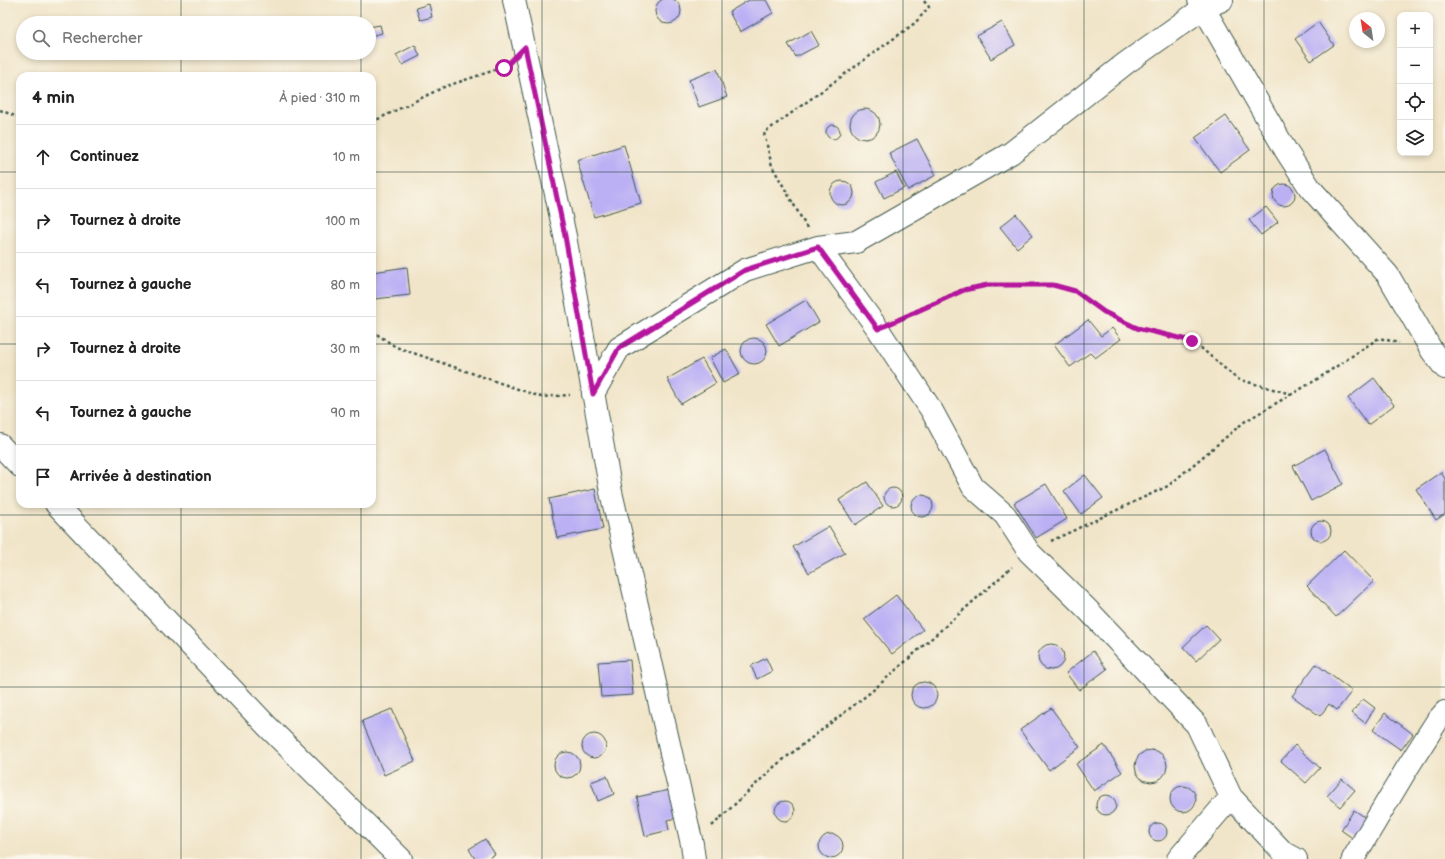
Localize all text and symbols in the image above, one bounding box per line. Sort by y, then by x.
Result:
north arrow [1349,12,1385,48]
map controls [1397,12,1433,156]
button: + [1397,12,1433,48]
search box [16,16,376,60]
icon: search [30,27,52,49]
text: Rechercher [62,29,142,48]
button: − [1397,48,1433,84]
route start [495,59,513,77]
button: locate [1397,84,1433,120]
text: 4 min [32,88,75,108]
text: À pied · 310 m [279,90,360,106]
button: layers [1397,120,1433,156]
icon: ahead [32,146,54,168]
text: Continuez [70,147,139,166]
text: 10 m [333,149,360,165]
icon: right [32,210,54,232]
text: Tournez à droite [70,211,181,230]
text: 100 m [325,213,360,229]
icon: left [32,274,54,296]
text: Tournez à gauche [70,275,191,294]
text: 80 m [331,277,360,293]
route end [1183,332,1201,350]
icon: right [32,338,54,360]
text: Tournez à droite [70,339,181,358]
text: 30 m [330,341,360,357]
icon: left [32,402,54,424]
text: Tournez à gauche [70,403,191,422]
text: 90 m [331,405,360,421]
icon: arrive [32,466,54,488]
text: Arrivée à destination [70,467,212,486]

